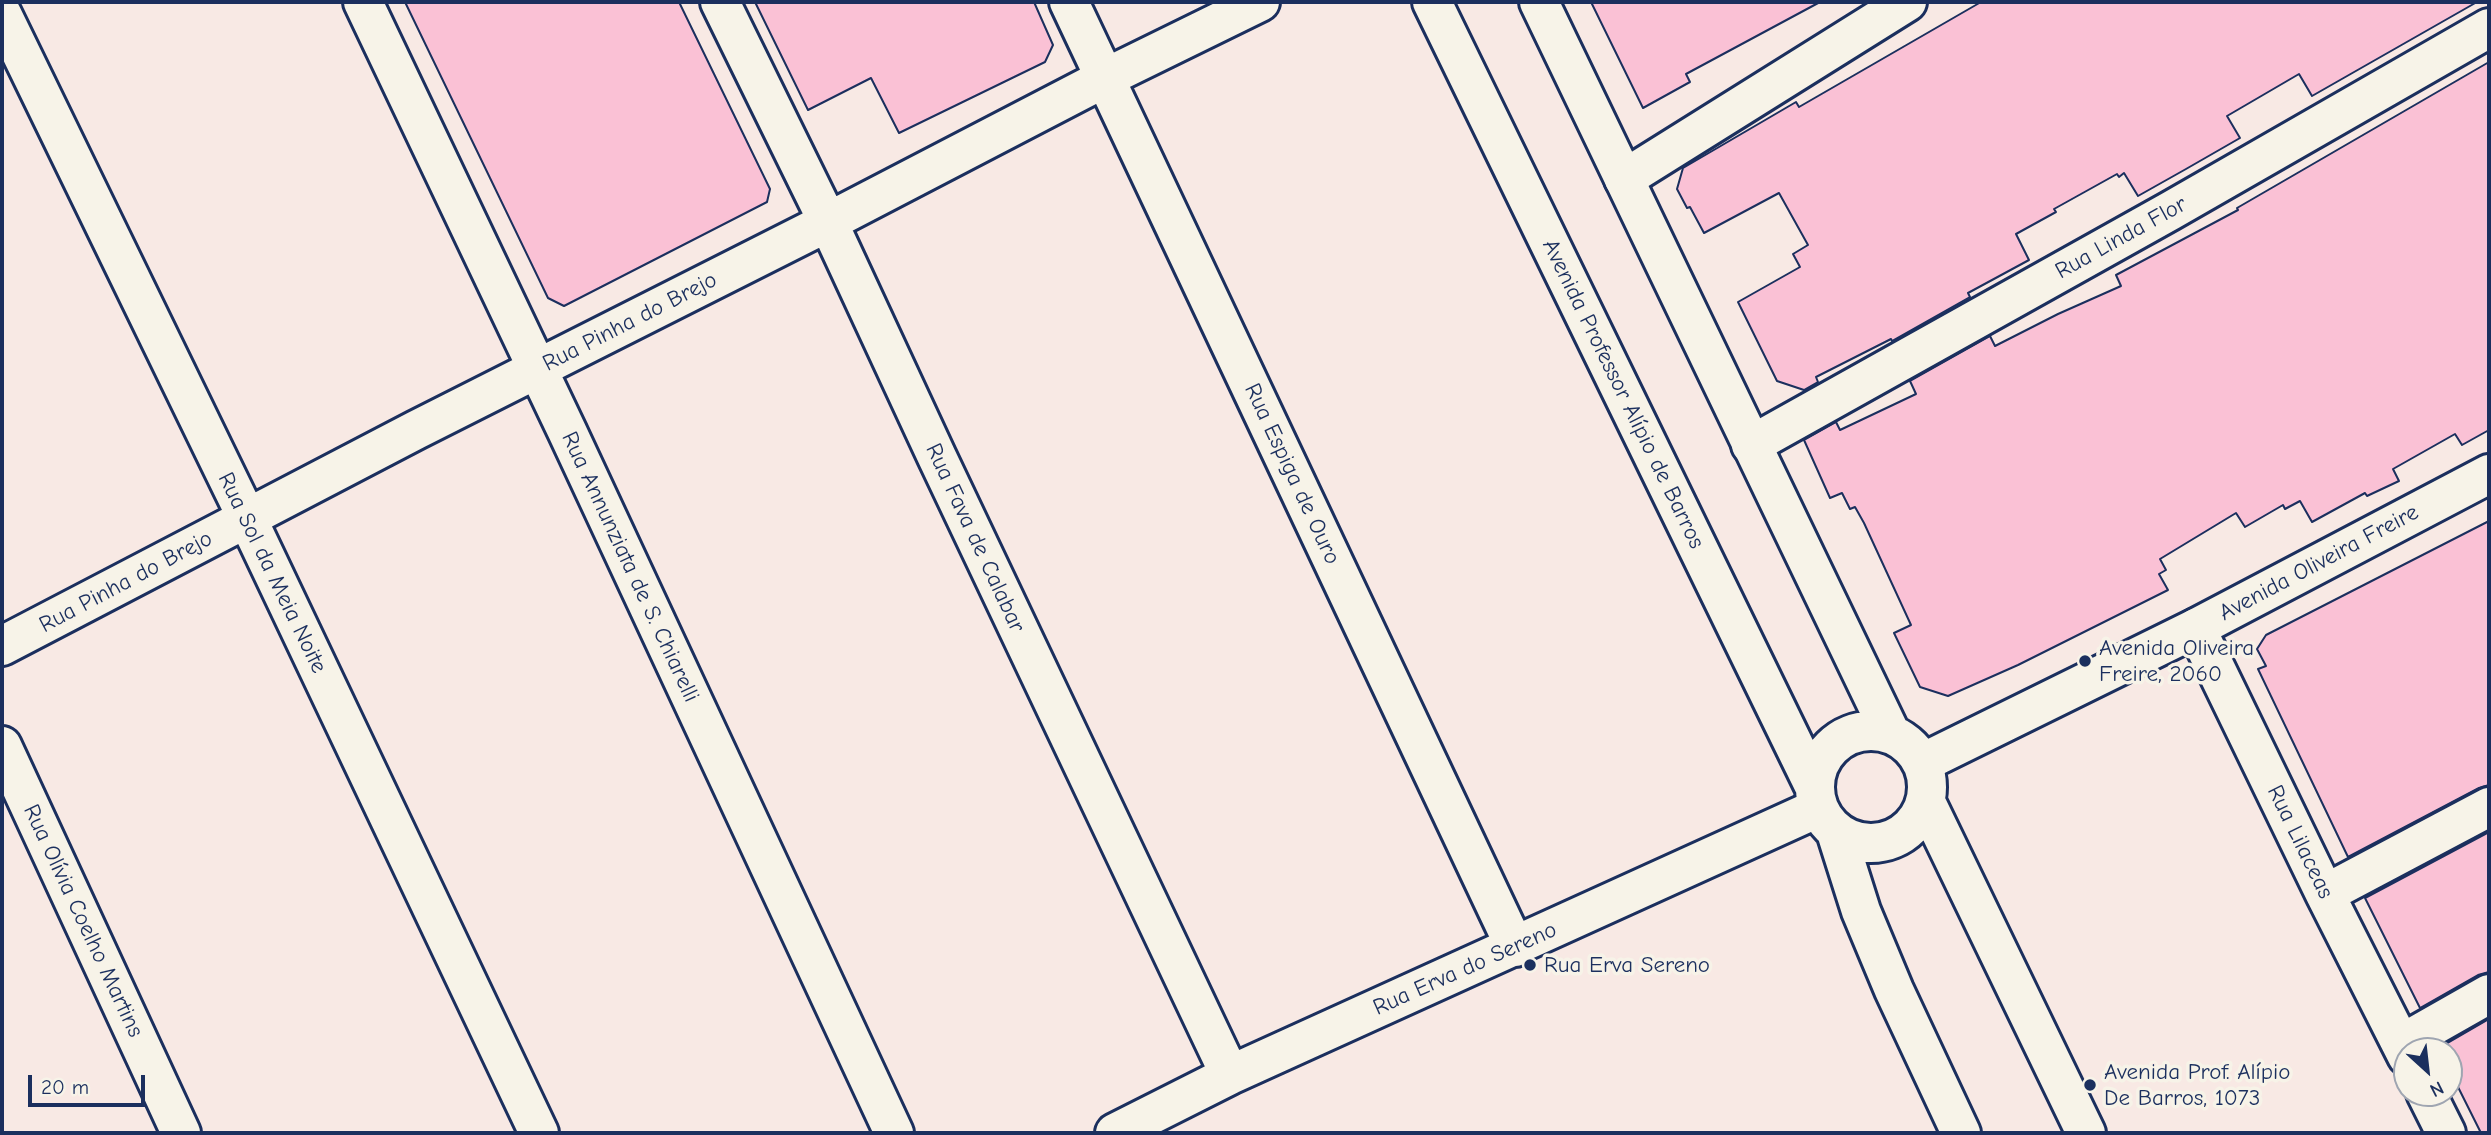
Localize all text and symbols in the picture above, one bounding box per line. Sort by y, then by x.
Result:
street label: Rua Linda Flor [2051,191,2191,285]
street label: Avenida Professor Alípio de Barros [1536,235,1710,553]
street label: Rua Pinha do Brejo [538,266,722,378]
street label: Rua Espiga de Ouro [1238,379,1346,569]
street label: Rua Annunziata de S. Chiarelli [555,427,705,707]
street label: Rua Fava de Calabar [919,439,1031,637]
street label: Rua Sol da Meia Noite [211,468,333,678]
street label: Avenida Oliveira Freire [2215,499,2423,627]
street label: Rua Pinha do Brejo [35,525,217,639]
place label: Avenida Oliveira Freire, 2060 [2099,634,2254,688]
marker: Avenida Oliveira Freire, 2060 [2077,653,2093,669]
street label: Rua Lilaceas [2261,781,2339,903]
street label: Rua Olívia Coelho Martins [17,800,149,1042]
street label: Rua Erva do Sereno [1369,916,1561,1022]
place label: Rua Erva Sereno [1544,951,1710,979]
marker: Rua Erva Sereno [1522,957,1538,973]
north arrow [2393,1037,2463,1107]
place label: Avenida Prof. Alípio De Barros, 1073 [2104,1058,2290,1112]
scale bar [32,1062,149,1106]
text: 20 m [41,1075,89,1099]
text: N [2426,1076,2447,1102]
marker: Avenida Prof. Alípio De Barros, 1073 [2082,1077,2098,1093]

